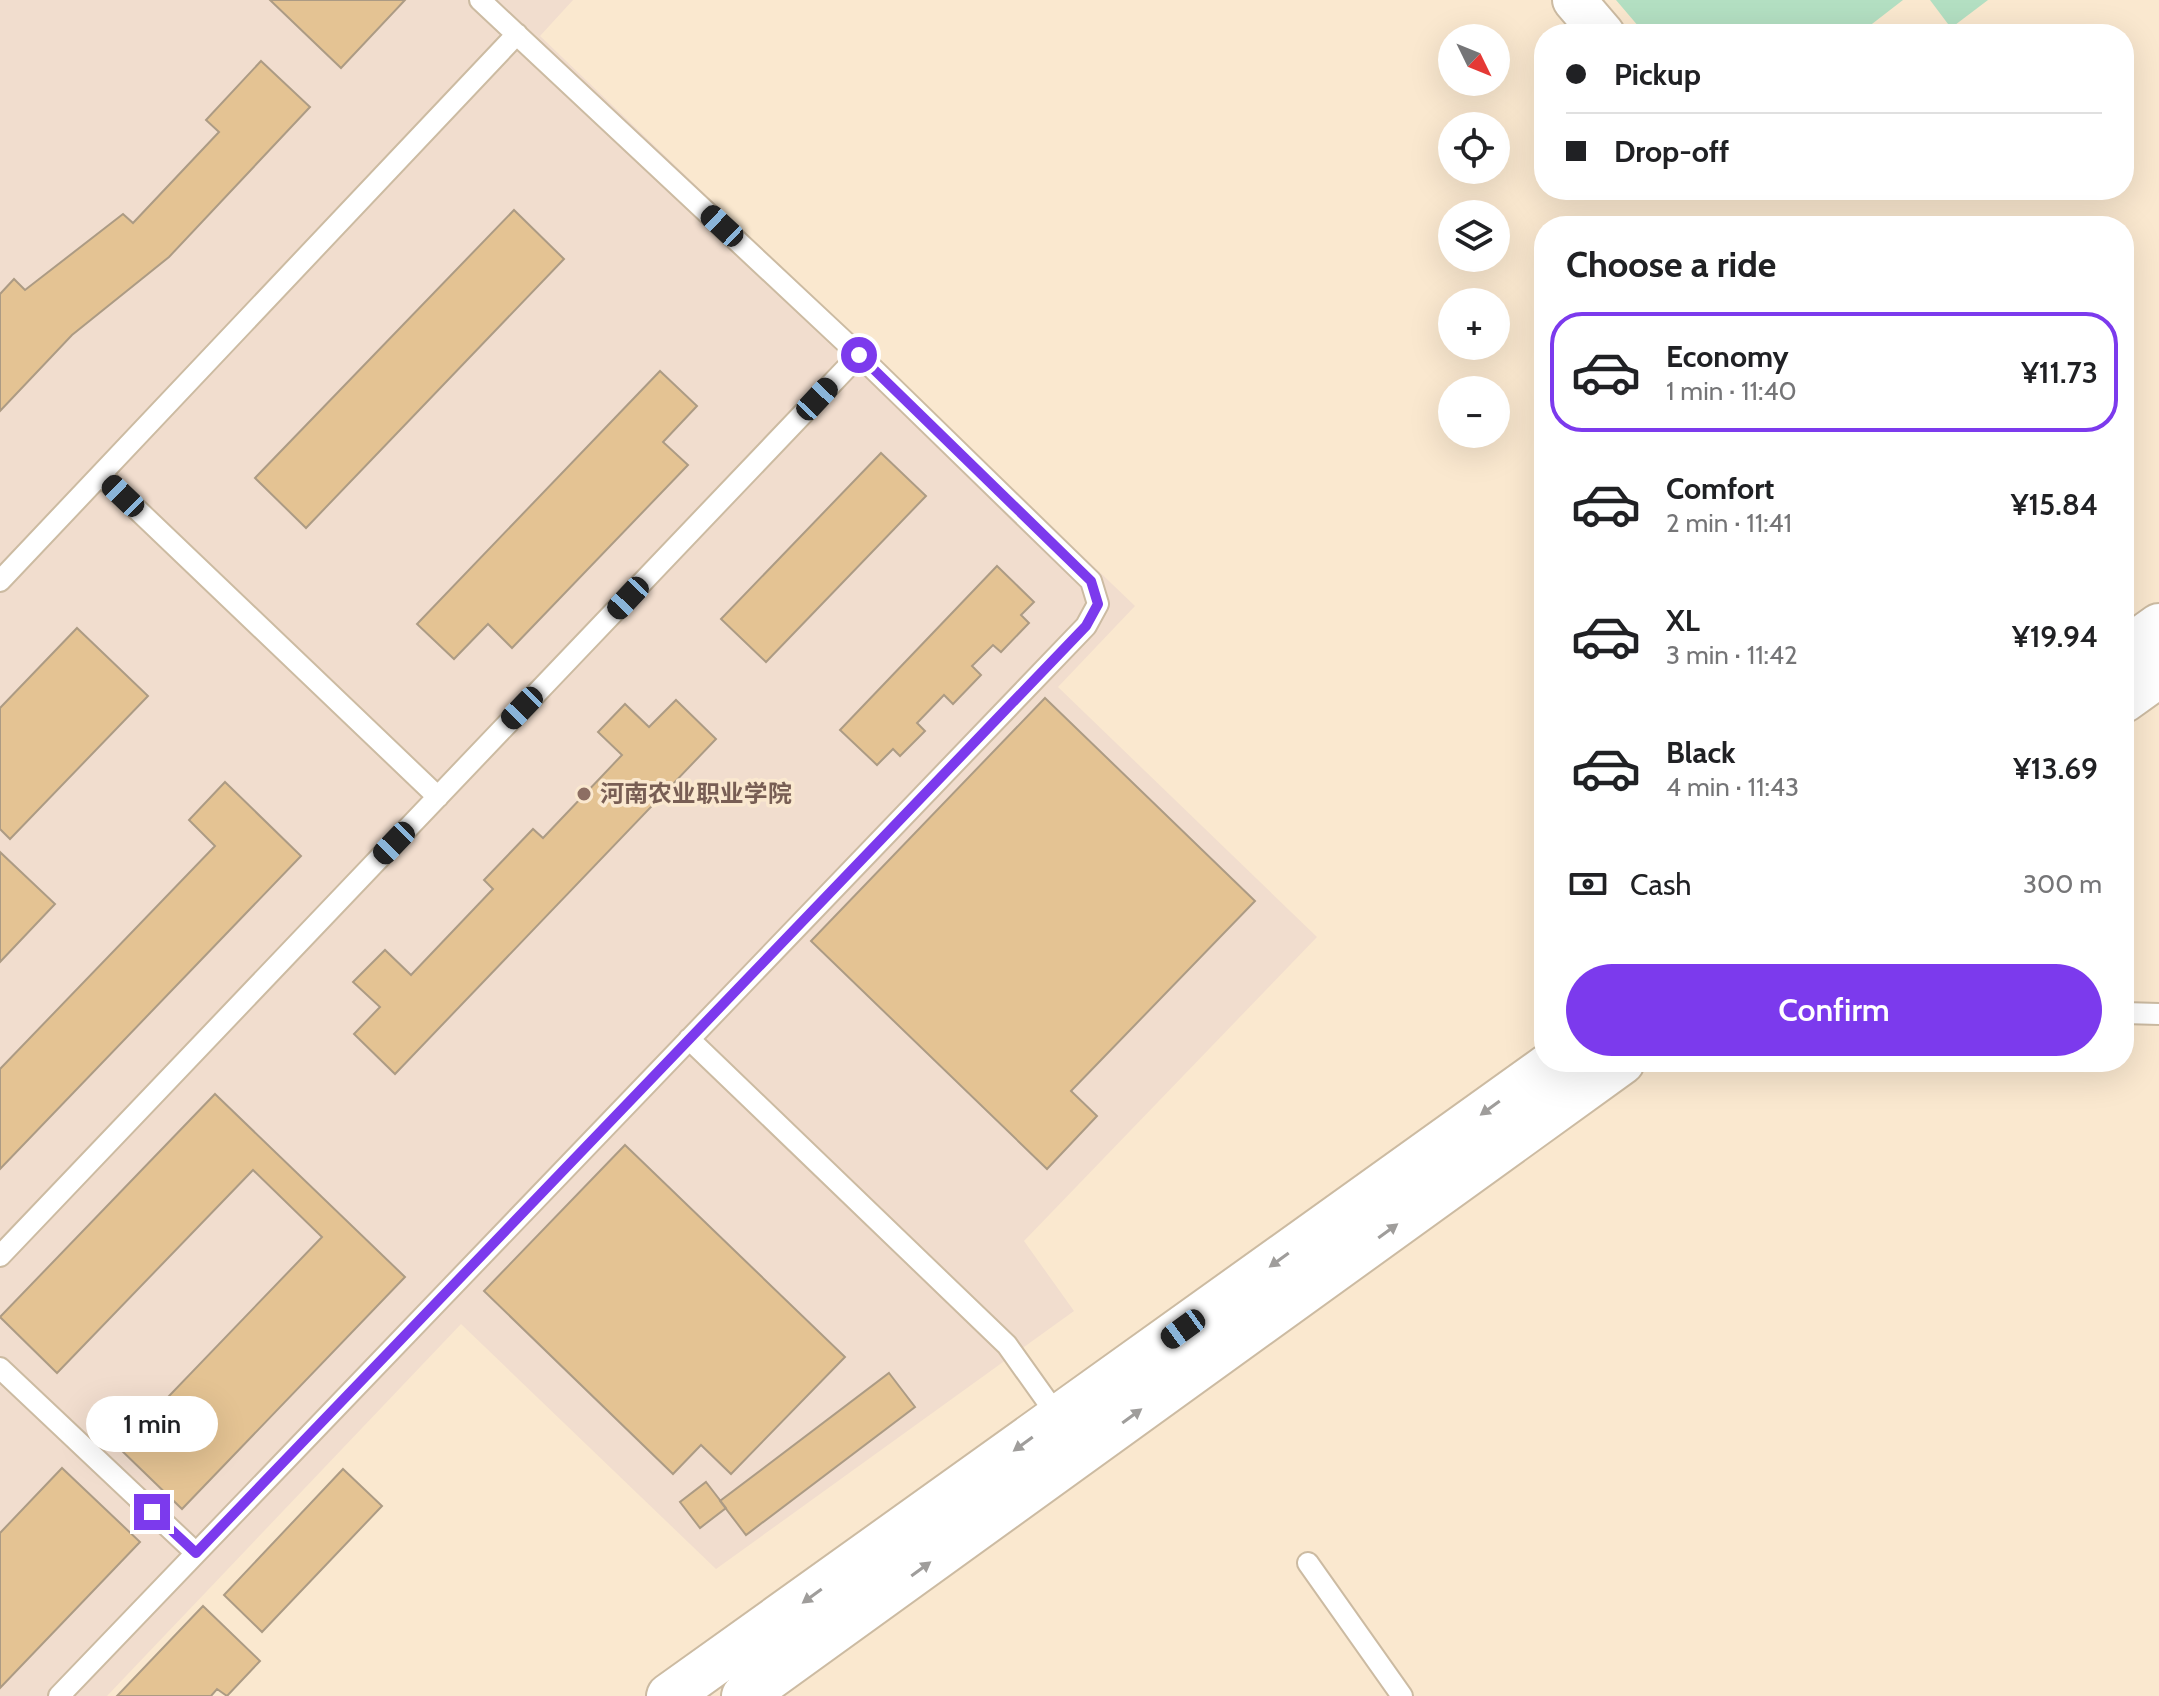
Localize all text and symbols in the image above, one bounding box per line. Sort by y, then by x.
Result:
north arrow [1438,24,1510,96]
map controls [1438,24,1510,448]
text: Pickup [1614,56,1701,93]
button: locate [1438,112,1510,184]
text: Drop-off [1614,133,1729,170]
button: layers [1438,200,1510,272]
car [696,201,748,251]
text: Choose a ride [1566,242,1776,286]
button: + [1438,288,1510,360]
icon: car [1570,336,1642,408]
route start [841,337,877,373]
text: Economy [1666,338,1789,375]
text: ¥11.73 [2021,354,2098,391]
car [792,373,842,425]
text: 1 min · 11:40 [1666,375,1797,407]
button: − [1438,376,1510,448]
icon: car [1570,468,1642,540]
text: Comfort [1666,470,1774,507]
car [97,471,149,521]
text: ¥15.84 [2011,486,2098,523]
text: 2 min · 11:41 [1666,507,1792,539]
car [603,572,653,624]
icon: car [1570,600,1642,672]
text: XL [1666,602,1700,639]
text: ¥19.94 [2012,618,2098,655]
text: 3 min · 11:42 [1666,639,1798,671]
car [497,682,547,734]
icon: car [1570,732,1642,804]
text: Black [1666,734,1736,771]
text: ¥13.69 [2013,750,2098,787]
text: 4 min · 11:43 [1666,771,1799,803]
place label: 河南农业职业学院 [600,779,792,808]
marker: 河南农业职业学院 [575,785,593,803]
car [369,817,419,869]
icon: cash [1566,862,1610,906]
text: Cash [1630,866,1692,903]
text: 300 m [2023,868,2102,900]
button: Confirm [1566,964,2102,1056]
one-way arrow [1480,1099,1501,1115]
one-way arrow [1378,1224,1398,1240]
one-way arrow [1269,1251,1290,1267]
car [1157,1305,1209,1353]
callout: 1 min [86,1396,218,1452]
text: 1 min [123,1408,181,1440]
one-way arrow [1122,1409,1142,1425]
one-way arrow [1012,1436,1034,1452]
route end [134,1494,170,1530]
one-way arrow [911,1562,932,1577]
one-way arrow [801,1588,823,1604]

